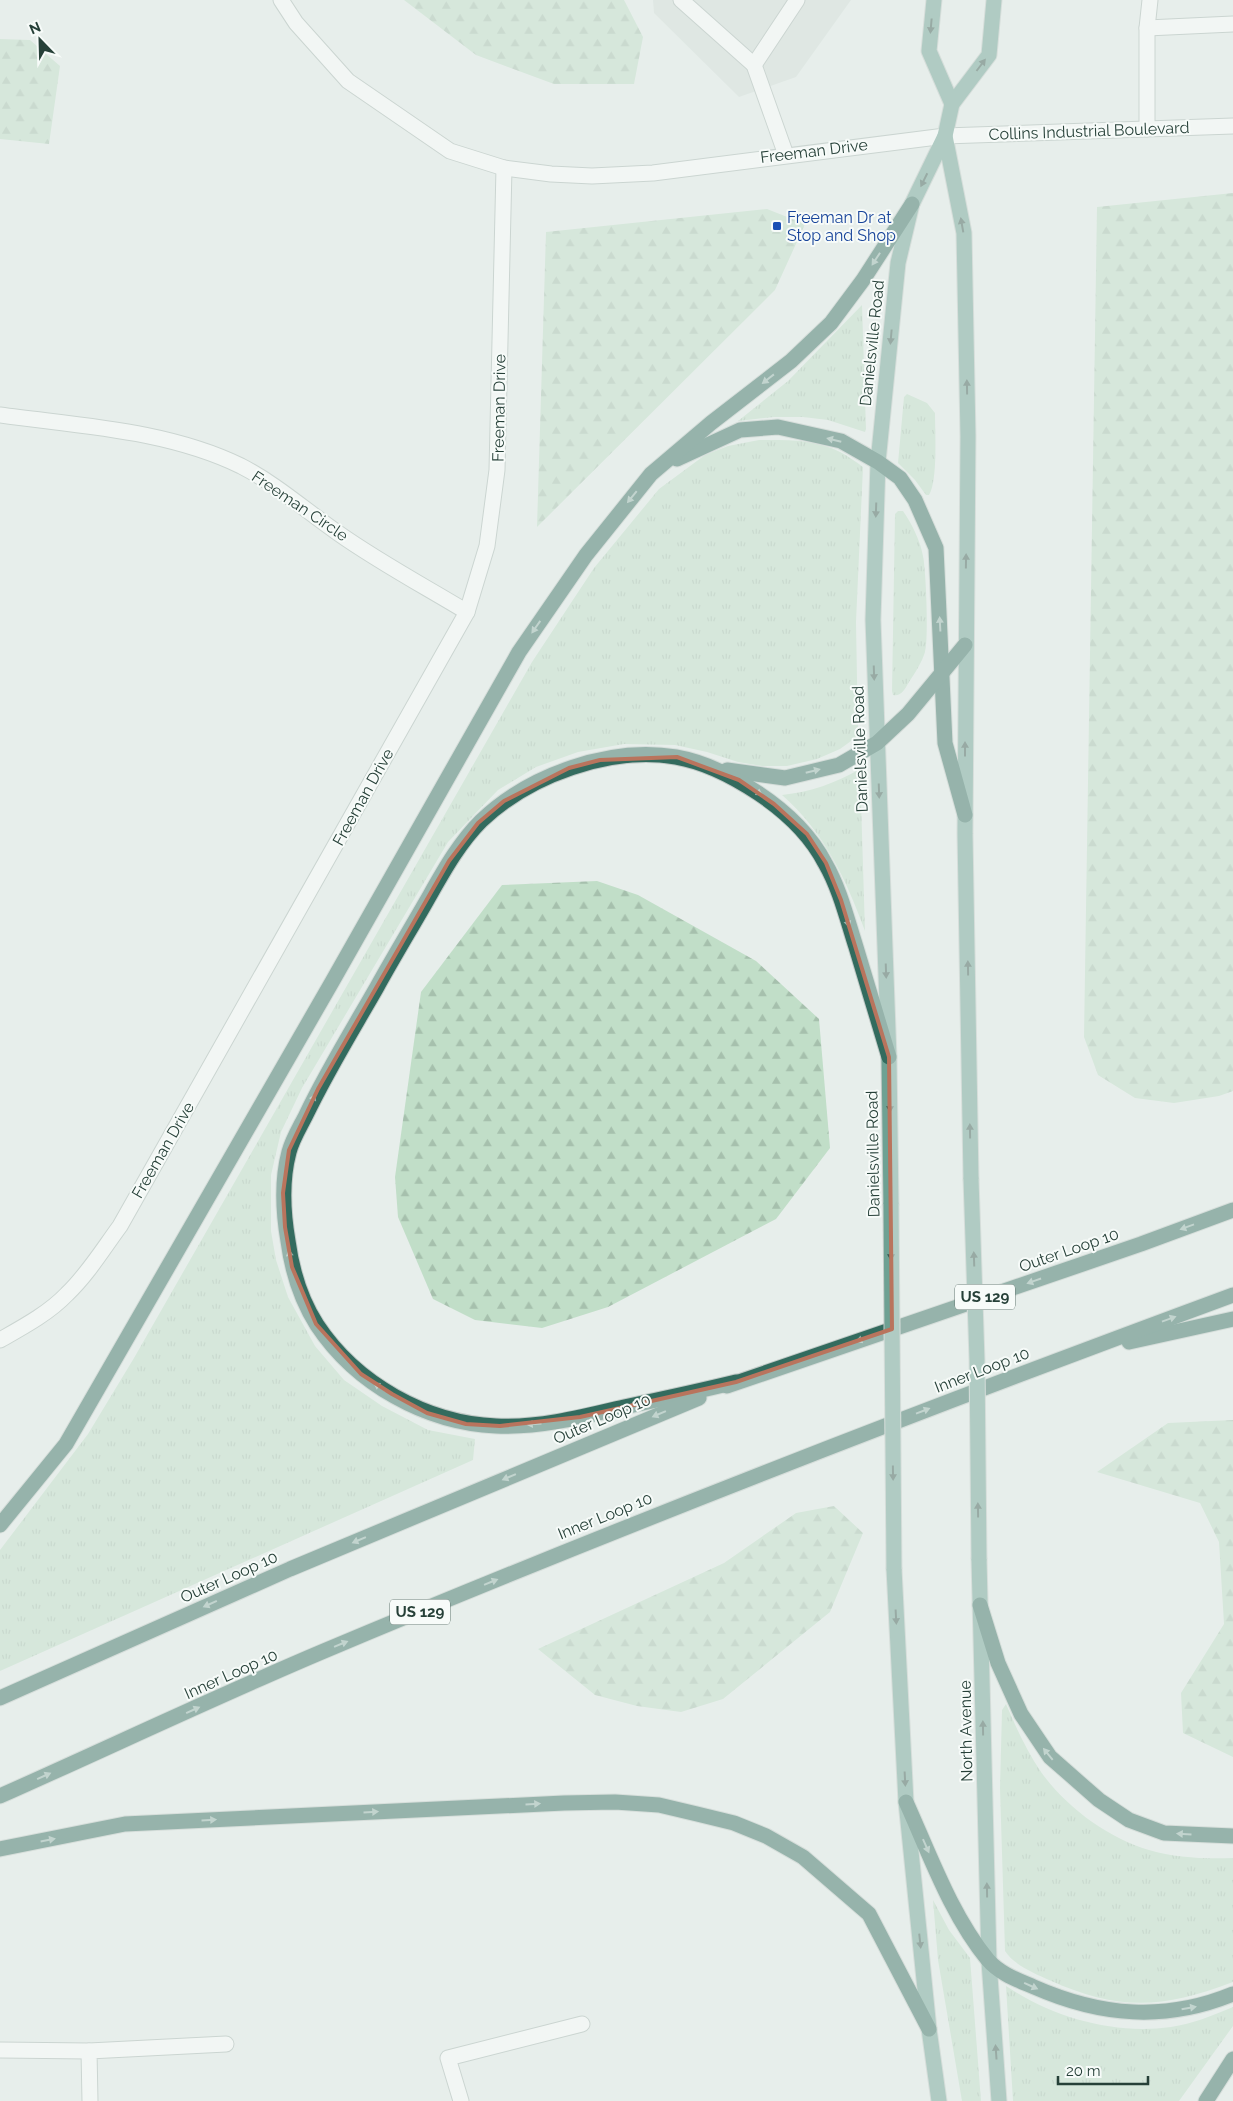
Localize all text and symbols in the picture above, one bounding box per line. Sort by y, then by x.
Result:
north arrow [15,15,65,65]
one-way arrow [927,18,935,34]
text: N [27,19,43,37]
one-way arrow [976,59,987,72]
street label: Collins Industrial Boulevard [988,118,1190,144]
street label: Freeman Drive [759,135,869,167]
one-way arrow [919,173,927,187]
place label: Freeman Dr at Stop and Shop [787,208,896,245]
one-way arrow [958,217,966,233]
marker: Freeman Dr at Stop and Shop [771,220,783,232]
one-way arrow [871,253,881,266]
street label: Danielsville Road [856,279,888,407]
one-way arrow [887,330,895,346]
street label: Freeman Drive [489,354,509,462]
one-way arrow [762,374,775,385]
one-way arrow [963,379,971,395]
one-way arrow [827,435,842,443]
street label: Freeman Circle [248,467,352,545]
one-way arrow [627,490,638,503]
one-way arrow [872,502,880,518]
one-way arrow [962,553,970,569]
one-way arrow [935,615,943,631]
one-way arrow [531,621,541,634]
one-way arrow [871,665,879,681]
street label: Danielsville Road [848,685,872,813]
one-way arrow [961,741,969,757]
street label: Freeman Drive [329,745,397,849]
one-way arrow [805,767,820,775]
one-way arrow [875,783,883,799]
one-way arrow [749,787,763,796]
one-way arrow [844,913,852,928]
one-way arrow [963,960,971,976]
one-way arrow [882,963,890,979]
street label: Danielsville Road [862,1090,884,1218]
one-way arrow [309,1094,317,1108]
street label: Freeman Drive [128,1098,198,1202]
one-way arrow [886,1098,894,1114]
one-way arrow [966,1122,974,1138]
one-way arrow [1179,1223,1194,1231]
street label: Outer Loop 10 [1017,1224,1121,1276]
one-way arrow [887,1245,895,1261]
one-way arrow [286,1249,294,1265]
one-way arrow [969,1251,977,1267]
one-way arrow [1026,1277,1041,1285]
road number: US 129 [955,1284,1015,1310]
one-way arrow [1162,1315,1177,1323]
one-way arrow [856,1336,871,1343]
street label: Inner Loop 10 [932,1343,1032,1397]
one-way arrow [373,1382,387,1391]
street label: Outer Loop 10 [550,1390,654,1448]
one-way arrow [916,1407,931,1414]
one-way arrow [652,1411,666,1419]
one-way arrow [526,1421,542,1429]
one-way arrow [889,1465,897,1481]
one-way arrow [502,1474,516,1482]
street label: Inner Loop 10 [555,1488,655,1544]
one-way arrow [974,1502,982,1518]
one-way arrow [352,1536,366,1544]
street label: Outer Loop 10 [178,1547,280,1607]
one-way arrow [484,1577,499,1585]
road number: US 129 [390,1600,450,1624]
one-way arrow [203,1601,217,1609]
one-way arrow [893,1609,901,1625]
one-way arrow [334,1640,349,1648]
street label: Inner Loop 10 [181,1645,281,1703]
street label: North Avenue [956,1680,976,1782]
one-way arrow [186,1705,200,1713]
one-way arrow [979,1719,987,1735]
one-way arrow [1043,1748,1054,1761]
one-way arrow [37,1772,51,1780]
one-way arrow [901,1772,909,1788]
one-way arrow [526,1800,542,1808]
one-way arrow [363,1808,379,1816]
one-way arrow [201,1816,217,1824]
one-way arrow [1176,1830,1192,1838]
one-way arrow [40,1835,56,1843]
one-way arrow [922,1839,930,1853]
one-way arrow [983,1882,991,1898]
one-way arrow [916,1934,924,1950]
one-way arrow [1024,1982,1038,1990]
one-way arrow [1181,2004,1197,2012]
one-way arrow [991,2044,999,2060]
scale bar [1058,2054,1148,2086]
text: 20 m [1066,2062,1101,2080]

